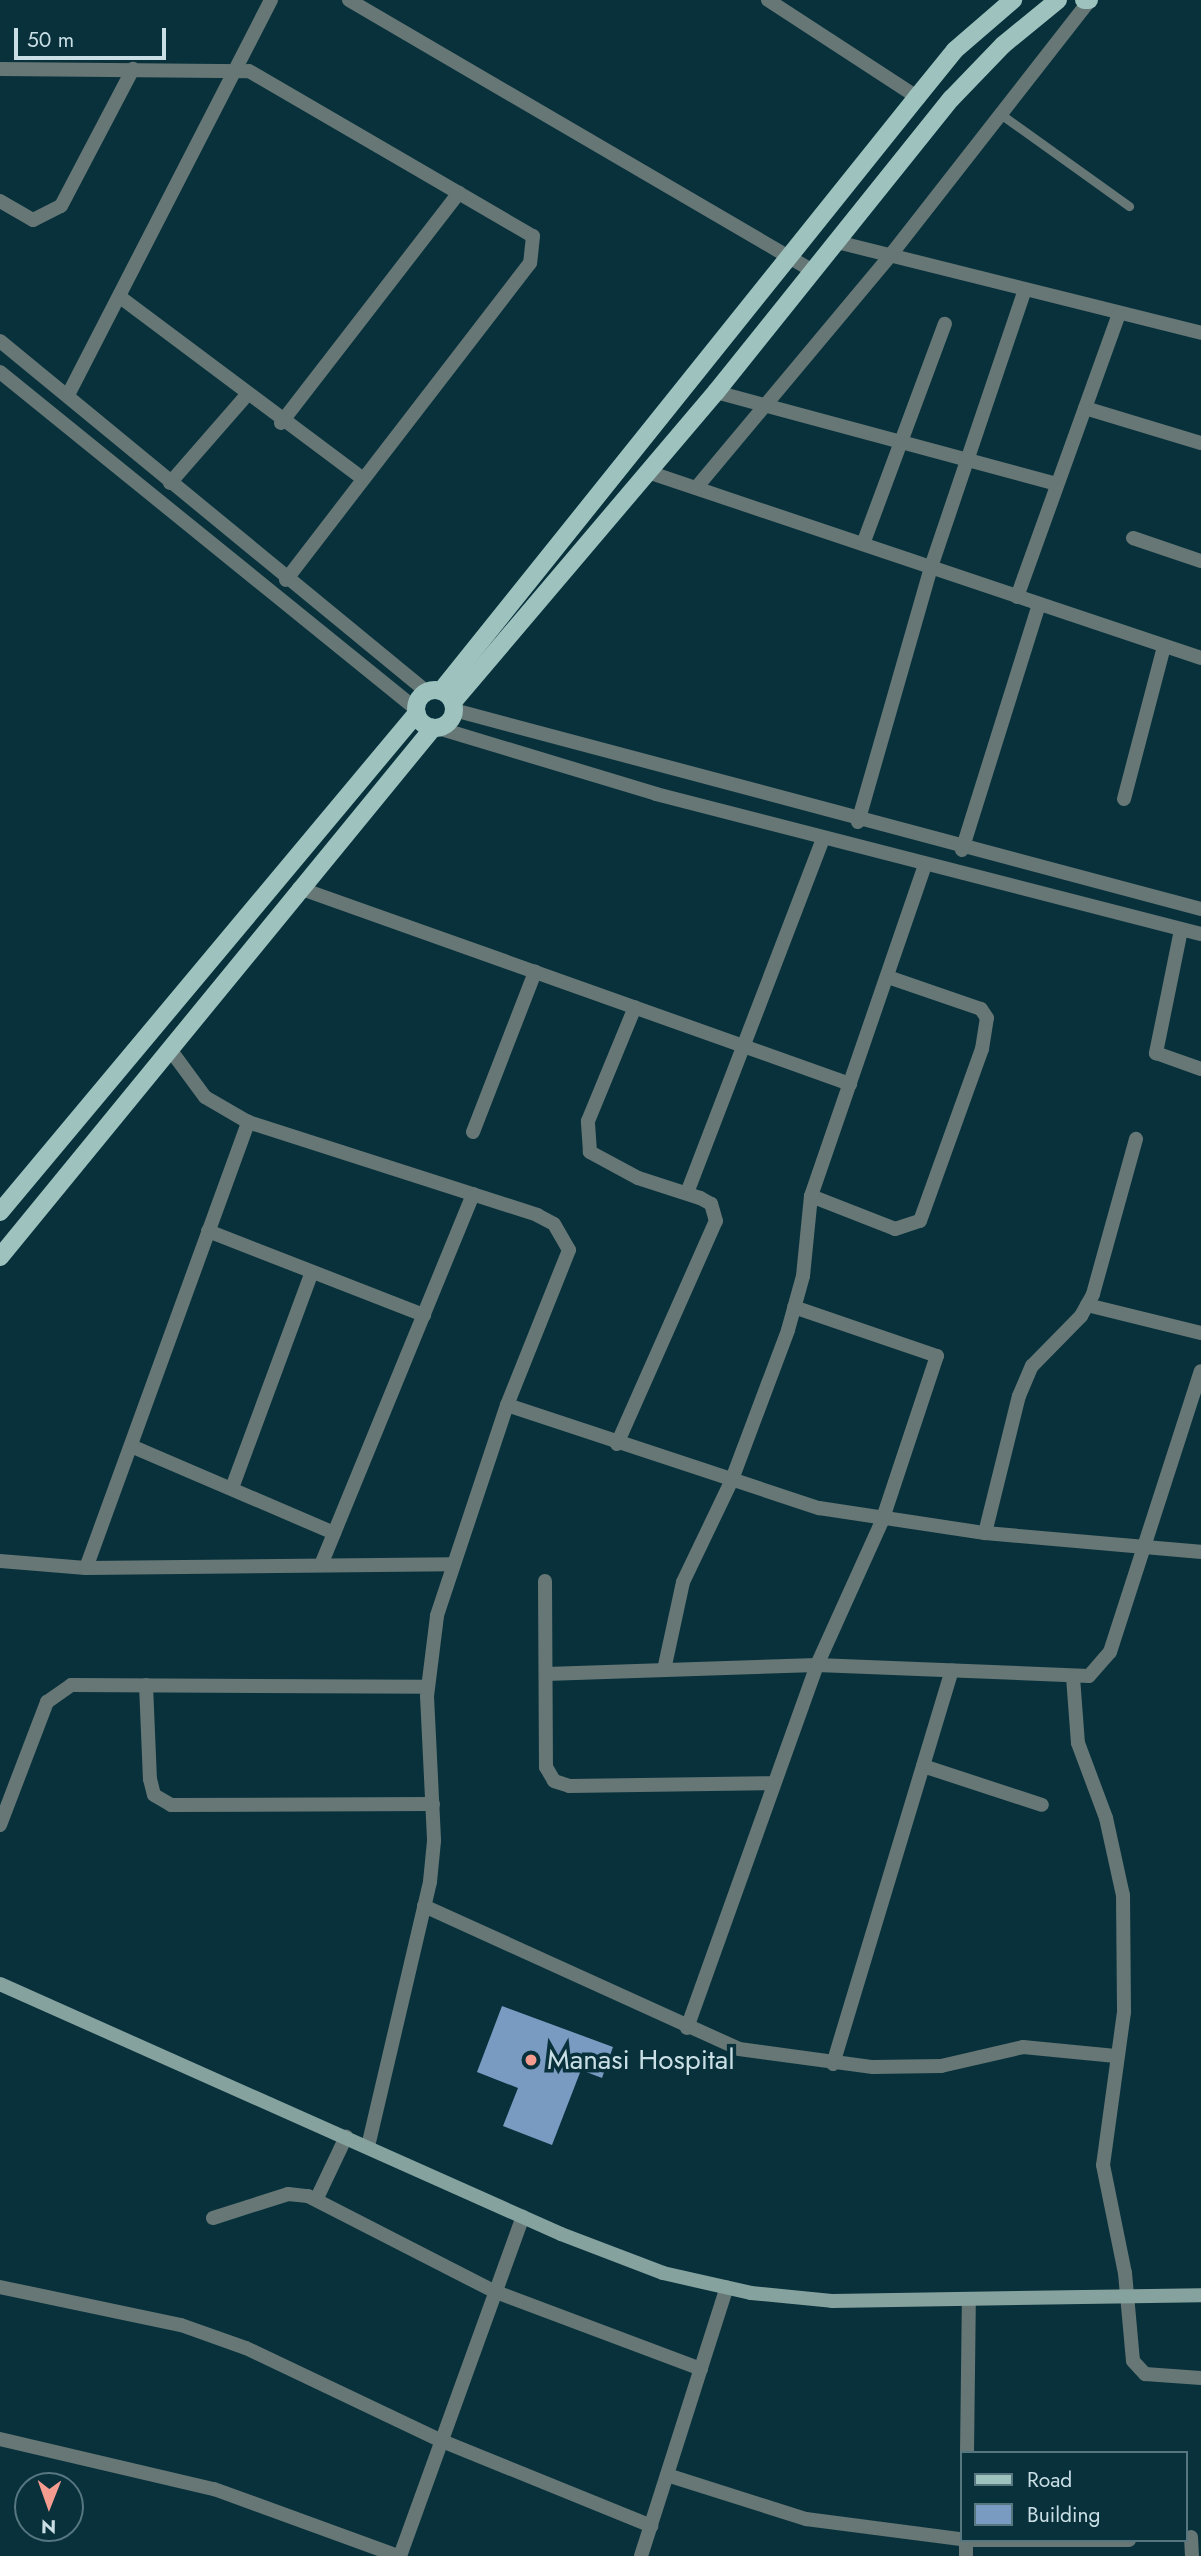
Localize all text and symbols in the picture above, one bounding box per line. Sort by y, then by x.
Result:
scale bar [18,14,170,58]
text: 50 m [27,25,74,55]
place label: Manasi Hospital [547,2043,735,2077]
marker: Manasi Hospital [521,2050,541,2070]
legend [960,2451,1187,2542]
text: Road [1027,2465,1072,2495]
north arrow [14,2472,84,2542]
text: Building [1027,2500,1100,2530]
text: N [41,2513,56,2540]

